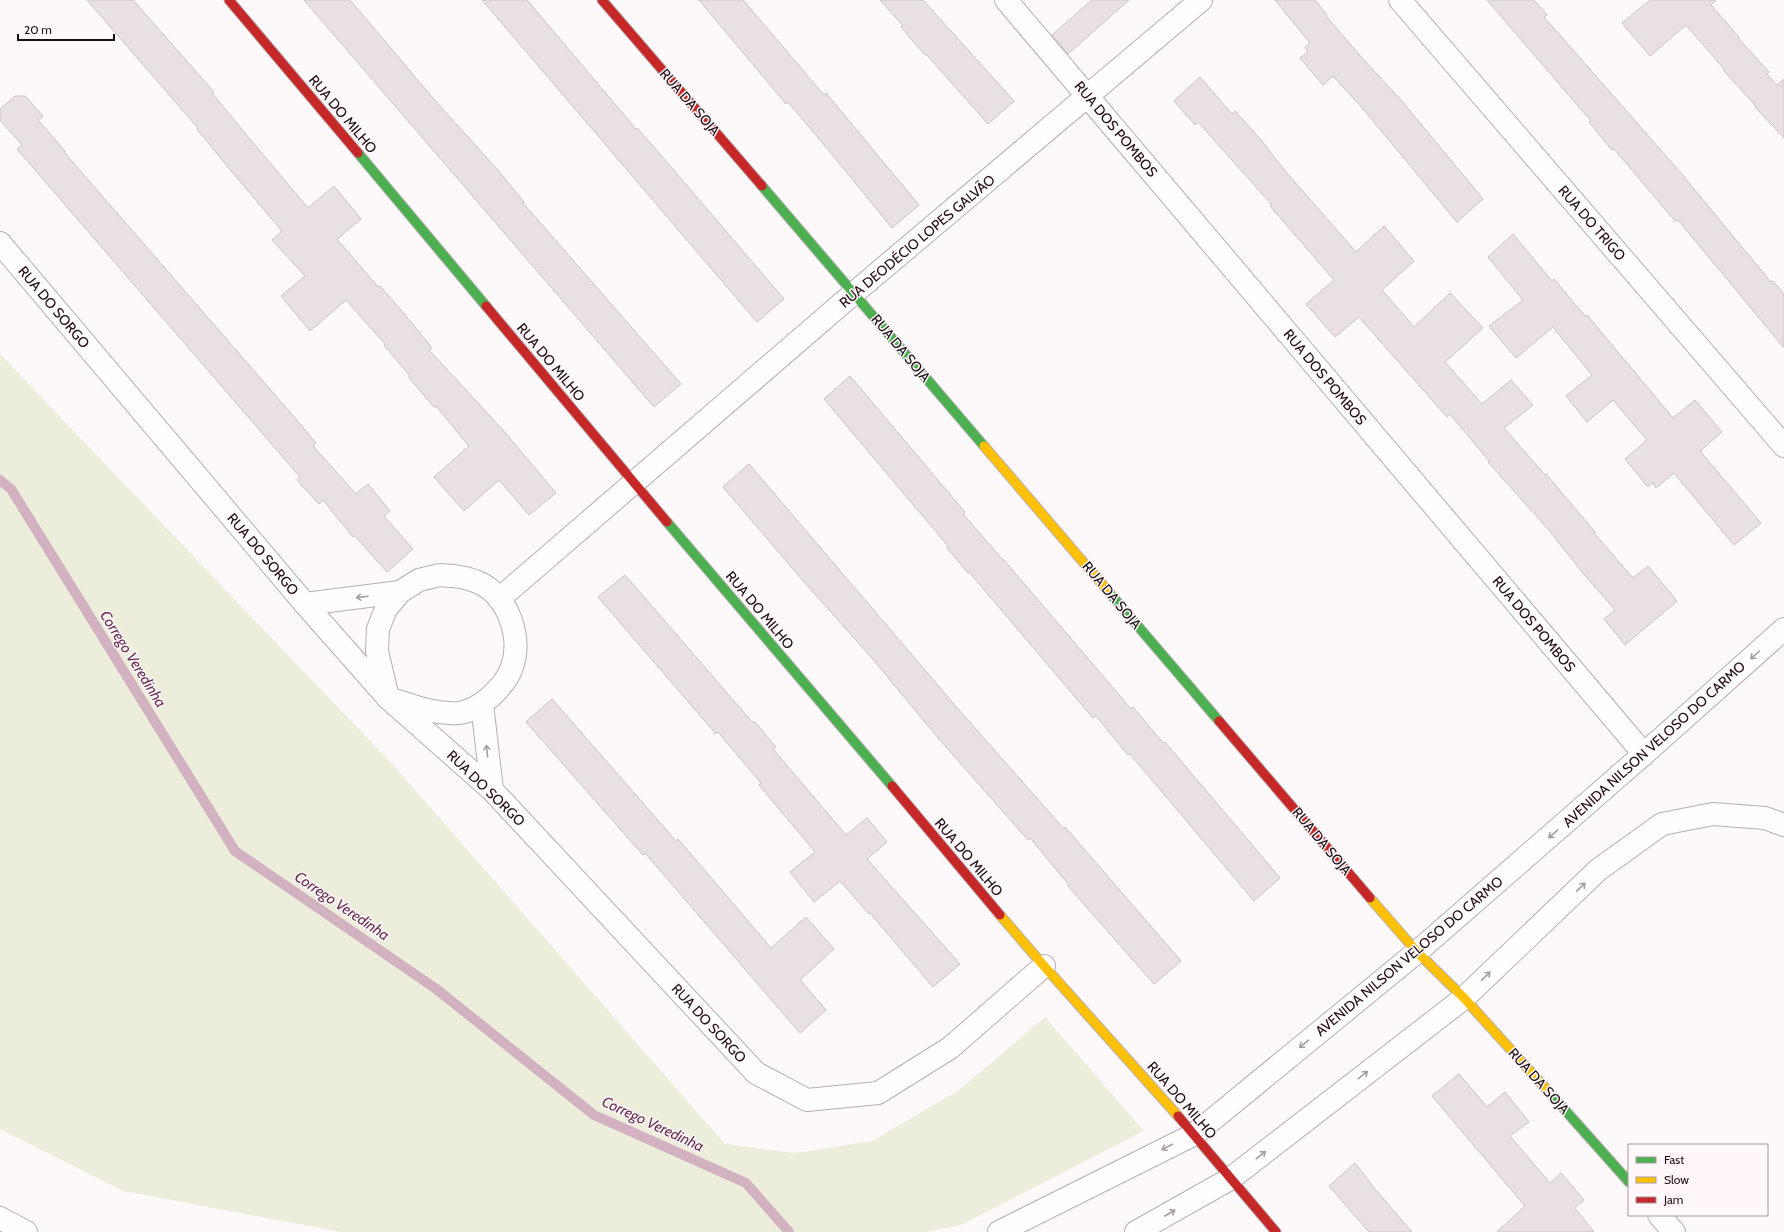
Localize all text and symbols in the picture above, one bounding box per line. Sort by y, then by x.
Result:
scale bar [18,16,114,42]
text: 20 m [24,22,52,37]
street label: RUA DA SOJA [656,65,724,140]
street label: RUA DO MILHO [305,71,381,157]
street label: RUA DOS POMBOS [1071,77,1161,181]
street label: RUA DEODÉCIO LOPES GALVÃO [835,170,999,311]
street label: RUA DO TRIGO [1554,182,1630,265]
street label: RUA DO SORGO [14,262,94,352]
street label: RUA DA SOJA [867,310,935,386]
street label: RUA DO MILHO [513,319,589,405]
street label: RUA DOS POMBOS [1280,325,1370,429]
street label: RUA DO SORGO [223,509,303,599]
street label: RUA DA SOJA [1078,557,1146,633]
street label: RUA DO MILHO [722,567,798,653]
street label: RUA DOS POMBOS [1489,572,1579,676]
one-way arrow [356,593,369,600]
water label: Corrego Veredinha [96,607,170,711]
one-way arrow [1750,650,1760,659]
street label: AVENIDA NILSON VELOSO DO CARMO [1559,657,1749,831]
one-way arrow [484,745,491,758]
street label: RUA DO SORGO [443,746,529,830]
street label: RUA DA SOJA [1288,803,1356,879]
street label: RUA DO MILHO [931,814,1007,900]
one-way arrow [1548,829,1558,838]
water label: Corrego Veredinha [291,868,393,944]
street label: AVENIDA NILSON VELOSO DO CARMO [1311,872,1507,1040]
one-way arrow [1576,882,1586,892]
one-way arrow [1481,971,1491,981]
street label: RUA DO SORGO [668,980,750,1067]
one-way arrow [1299,1040,1310,1049]
street label: RUA DA SOJA [1505,1044,1574,1118]
street label: RUA DO MILHO [1143,1058,1221,1143]
one-way arrow [1358,1071,1369,1079]
water label: Corrego Veredinha [599,1092,707,1156]
one-way arrow [1161,1144,1173,1152]
legend [1628,1144,1768,1216]
one-way arrow [1255,1150,1266,1159]
text: Fast [1664,1152,1684,1167]
text: Slow [1664,1172,1689,1187]
text: Jam [1663,1192,1683,1207]
one-way arrow [1164,1208,1176,1216]

